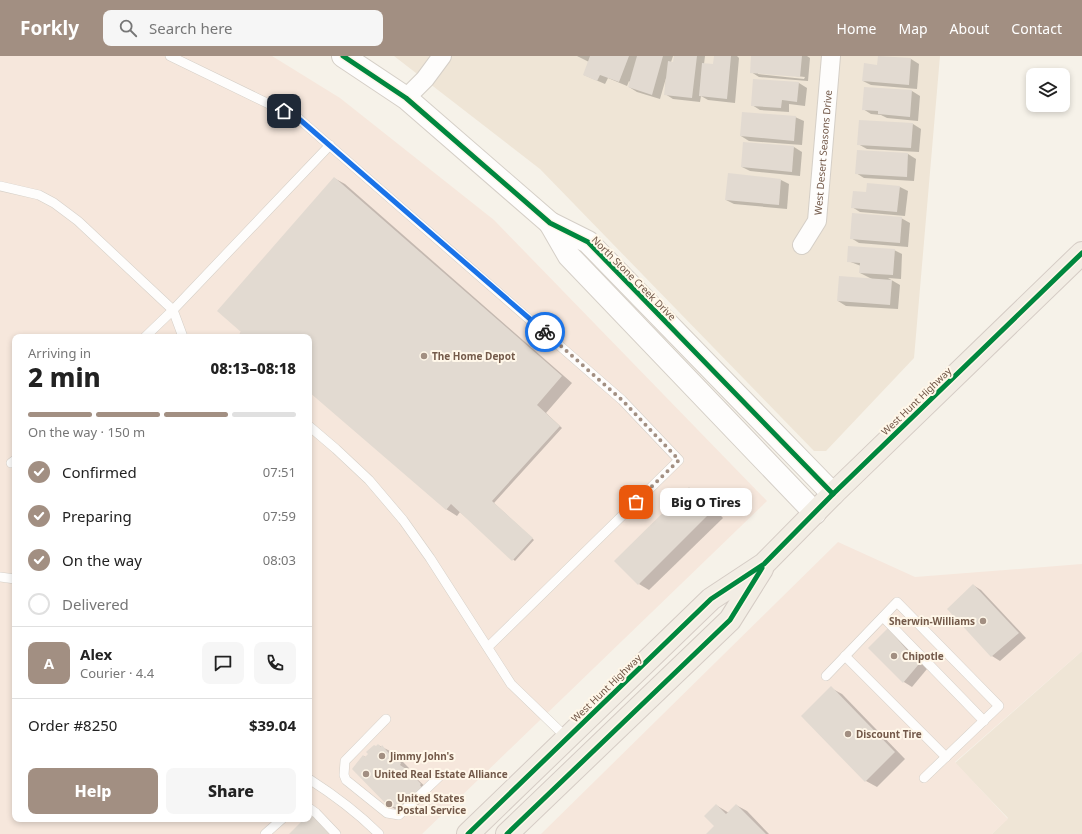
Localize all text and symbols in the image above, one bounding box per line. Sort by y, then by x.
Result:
search box [103,10,383,46]
text: Forkly [20,15,79,41]
icon: search [117,17,139,39]
text: Search here [149,18,233,38]
text: Home [837,19,876,38]
text: Map [898,19,928,38]
text: About [950,19,989,38]
text: Contact [1011,19,1062,38]
map controls [1026,68,1070,112]
button: layers [1026,68,1070,112]
street label: West Desert Seasons Drive [811,89,835,216]
pin [267,94,301,128]
icon: home [273,100,295,122]
street label: North Stone Creek Drive [589,233,679,323]
courier [525,312,565,352]
icon: bike [534,321,556,343]
text: Arriving in [28,344,91,362]
place label: The Home Depot [432,349,516,363]
marker: The Home Depot [419,351,429,361]
text: 08:13–08:18 [211,358,296,378]
text: 2 min [28,359,101,395]
street label: West Hunt Highway [878,363,955,438]
text: On the way · 150 m [28,423,145,441]
icon: check [28,461,50,483]
text: Confirmed [62,462,137,482]
text: 07:51 [263,463,296,481]
pin [619,485,653,519]
callout: Big O Tires [660,488,752,516]
icon: bag [625,491,647,513]
text: Big O Tires [671,493,741,511]
icon: check [28,505,50,527]
text: Preparing [62,506,132,526]
text: 07:59 [263,507,296,525]
icon: check [28,549,50,571]
text: On the way [62,550,142,570]
text: 08:03 [263,551,296,569]
text: Delivered [62,594,129,614]
place label: Sherwin-Williams [889,614,975,628]
marker: Sherwin-Williams [978,616,988,626]
button: chat [202,642,244,684]
button: phone [254,642,296,684]
text: Alex [80,644,112,664]
place label: Chipotle [902,649,944,663]
street label: West Hunt Highway [568,650,645,725]
marker: Chipotle [889,651,899,661]
text: A [44,653,54,673]
text: Courier · 4.4 [80,664,154,682]
text: Order #8250 [28,715,117,735]
text: $39.04 [249,715,296,735]
place label: Discount Tire [856,727,922,741]
marker: Discount Tire [843,729,853,739]
place label: Jimmy John's [389,749,454,763]
marker: Jimmy John's [377,751,387,761]
place label: United Real Estate Alliance [374,767,508,781]
button: Help [28,768,158,814]
button: Share [166,768,296,814]
marker: United Real Estate Alliance [361,769,371,779]
place label: United States Postal Service [397,791,466,817]
marker: United States Postal Service [384,799,394,809]

